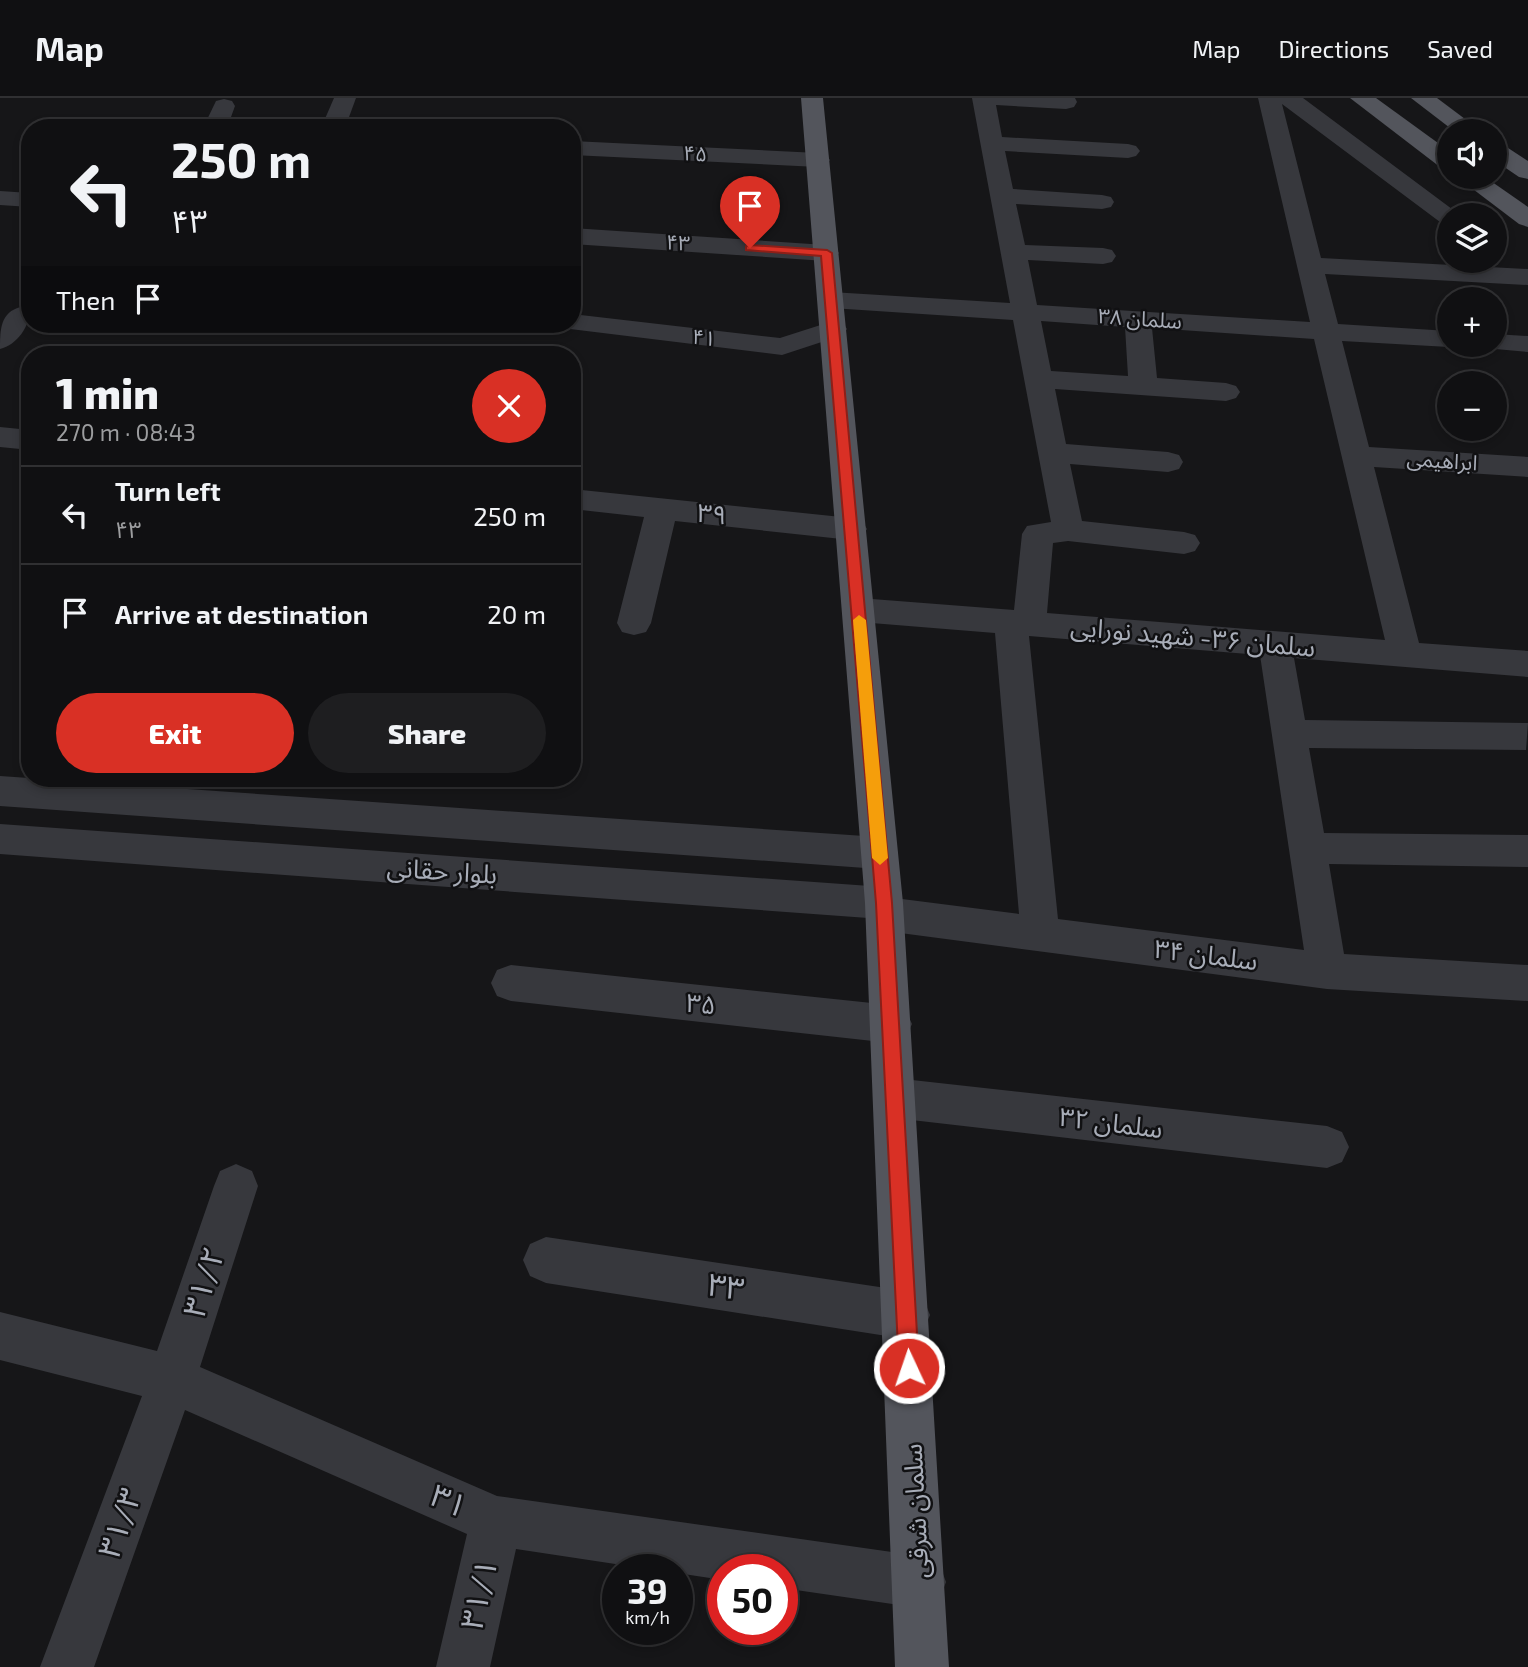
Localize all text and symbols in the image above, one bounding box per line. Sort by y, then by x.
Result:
text: Map [35,28,104,68]
text: Map [1192,34,1240,63]
text: Directions [1278,34,1389,63]
text: Saved [1427,34,1493,63]
map controls [1437,119,1507,441]
button: sound [1437,119,1507,189]
text: 250 m [171,129,311,188]
street label: ۴۵ [682,139,708,166]
icon: left [56,147,147,238]
pin [720,176,780,248]
icon: arrive [731,187,769,225]
text: ۴۳ [171,201,208,239]
button: layers [1437,203,1507,273]
street label: ۴۳ [665,228,691,255]
icon: arrive [129,280,167,318]
text: Then [56,284,115,315]
button: + [1437,287,1507,357]
street label: سلمان ۳۸ [1097,302,1183,334]
street label: ۴۱ [691,323,718,350]
text: 1 min [56,367,159,417]
button: close [472,369,546,443]
button: − [1437,371,1507,441]
text: 270 m · 08:43 [56,418,196,446]
street label: ابراهیمی [1406,445,1478,475]
text: Turn left [115,475,221,506]
icon: left [56,496,94,534]
street label: ۳۹ [696,496,729,529]
text: 250 m [473,500,546,531]
text: ۴۳ [115,515,141,543]
icon: arrive [56,594,94,632]
text: Arrive at destination [115,598,368,629]
text: 20 m [487,598,546,629]
street label: سلمان ۳۶- شهید نورایی [1069,609,1317,663]
button: Exit [56,693,294,773]
button: Share [308,693,546,773]
street label: بلوار حقانی [386,850,498,890]
street label: سلمان ۳۴ [1152,932,1260,976]
street label: ۳۵ [685,986,718,1019]
street label: سلمان ۳۲ [1057,1100,1165,1144]
street label: ۳۱/۲ [173,1242,231,1321]
street label: ۳۳ [705,1263,747,1307]
position arrow [872,1331,946,1405]
street label: سلمان شرقی [895,1443,935,1579]
street label: ۳۱ [425,1474,474,1524]
street label: ۳۱/۳ [88,1482,148,1562]
street label: ۳۱/۱ [450,1554,504,1633]
speed limit sign: 50 [707,1554,798,1645]
text: 39 [627,1569,668,1611]
text: km/h [625,1606,670,1628]

